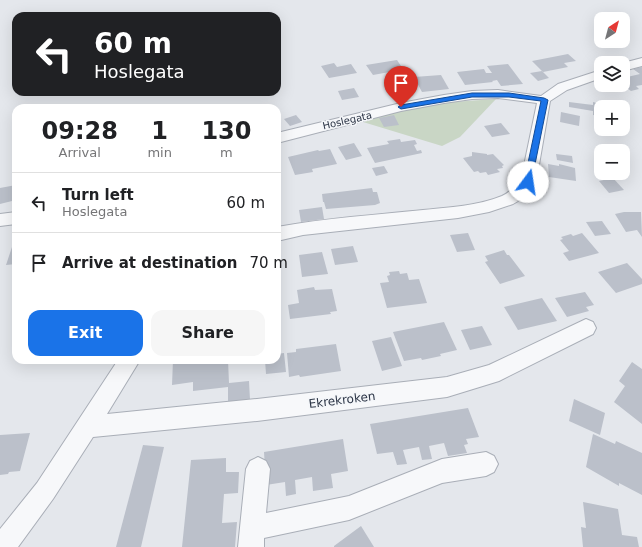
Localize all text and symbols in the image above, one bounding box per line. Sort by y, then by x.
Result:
north arrow [594,12,630,48]
map controls [594,12,630,180]
text: 60 m [94,27,172,60]
icon: left [28,28,80,80]
button: layers [594,56,630,92]
text: Hoslegata [94,61,185,82]
pin [384,66,418,107]
icon: arrive [390,72,412,94]
button: + [594,100,630,136]
street label: Hoslegata [321,109,373,132]
text: 09:28 [41,117,118,145]
text: 1 [151,117,168,145]
text: 130 [201,117,251,145]
button: − [594,144,630,180]
text: Arrival [59,145,101,160]
text: min [147,145,172,160]
text: m [220,145,233,160]
position arrow [507,161,549,203]
text: Turn left [62,186,134,204]
icon: left [28,192,50,214]
text: 60 m [227,194,265,212]
text: Hoslegata [62,204,127,219]
icon: arrive [28,252,50,274]
text: Arrive at destination [62,254,237,272]
text: 70 m [249,254,288,272]
button: Exit [28,310,143,356]
button: Share [151,310,265,356]
street label: Ekrekroken [308,389,376,411]

